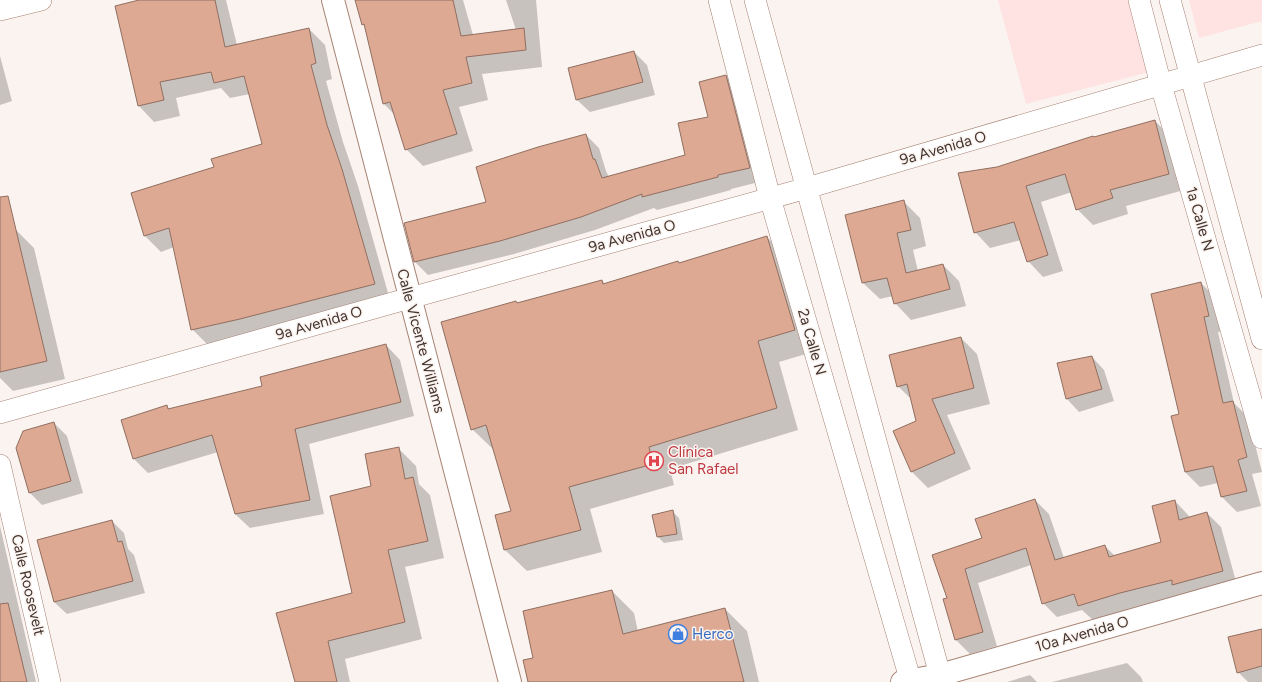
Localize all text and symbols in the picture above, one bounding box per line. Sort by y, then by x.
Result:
street label: 9a Avenida O [898,127,988,169]
street label: 1a Calle N [1182,185,1218,253]
street label: 9a Avenida O [587,216,677,256]
street label: Calle Vicente Williams [393,267,449,415]
street label: 9a Avenida O [274,302,364,344]
street label: 2a Calle N [794,307,830,377]
place label: Clínica San Rafael [668,443,739,478]
hospital icon: Clínica San Rafael [643,450,665,472]
street label: Calle Roosevelt [8,533,48,638]
street label: 10a Avenida O [1033,612,1131,656]
shop icon: Herco [667,623,689,645]
place label: Herco [692,625,734,643]

